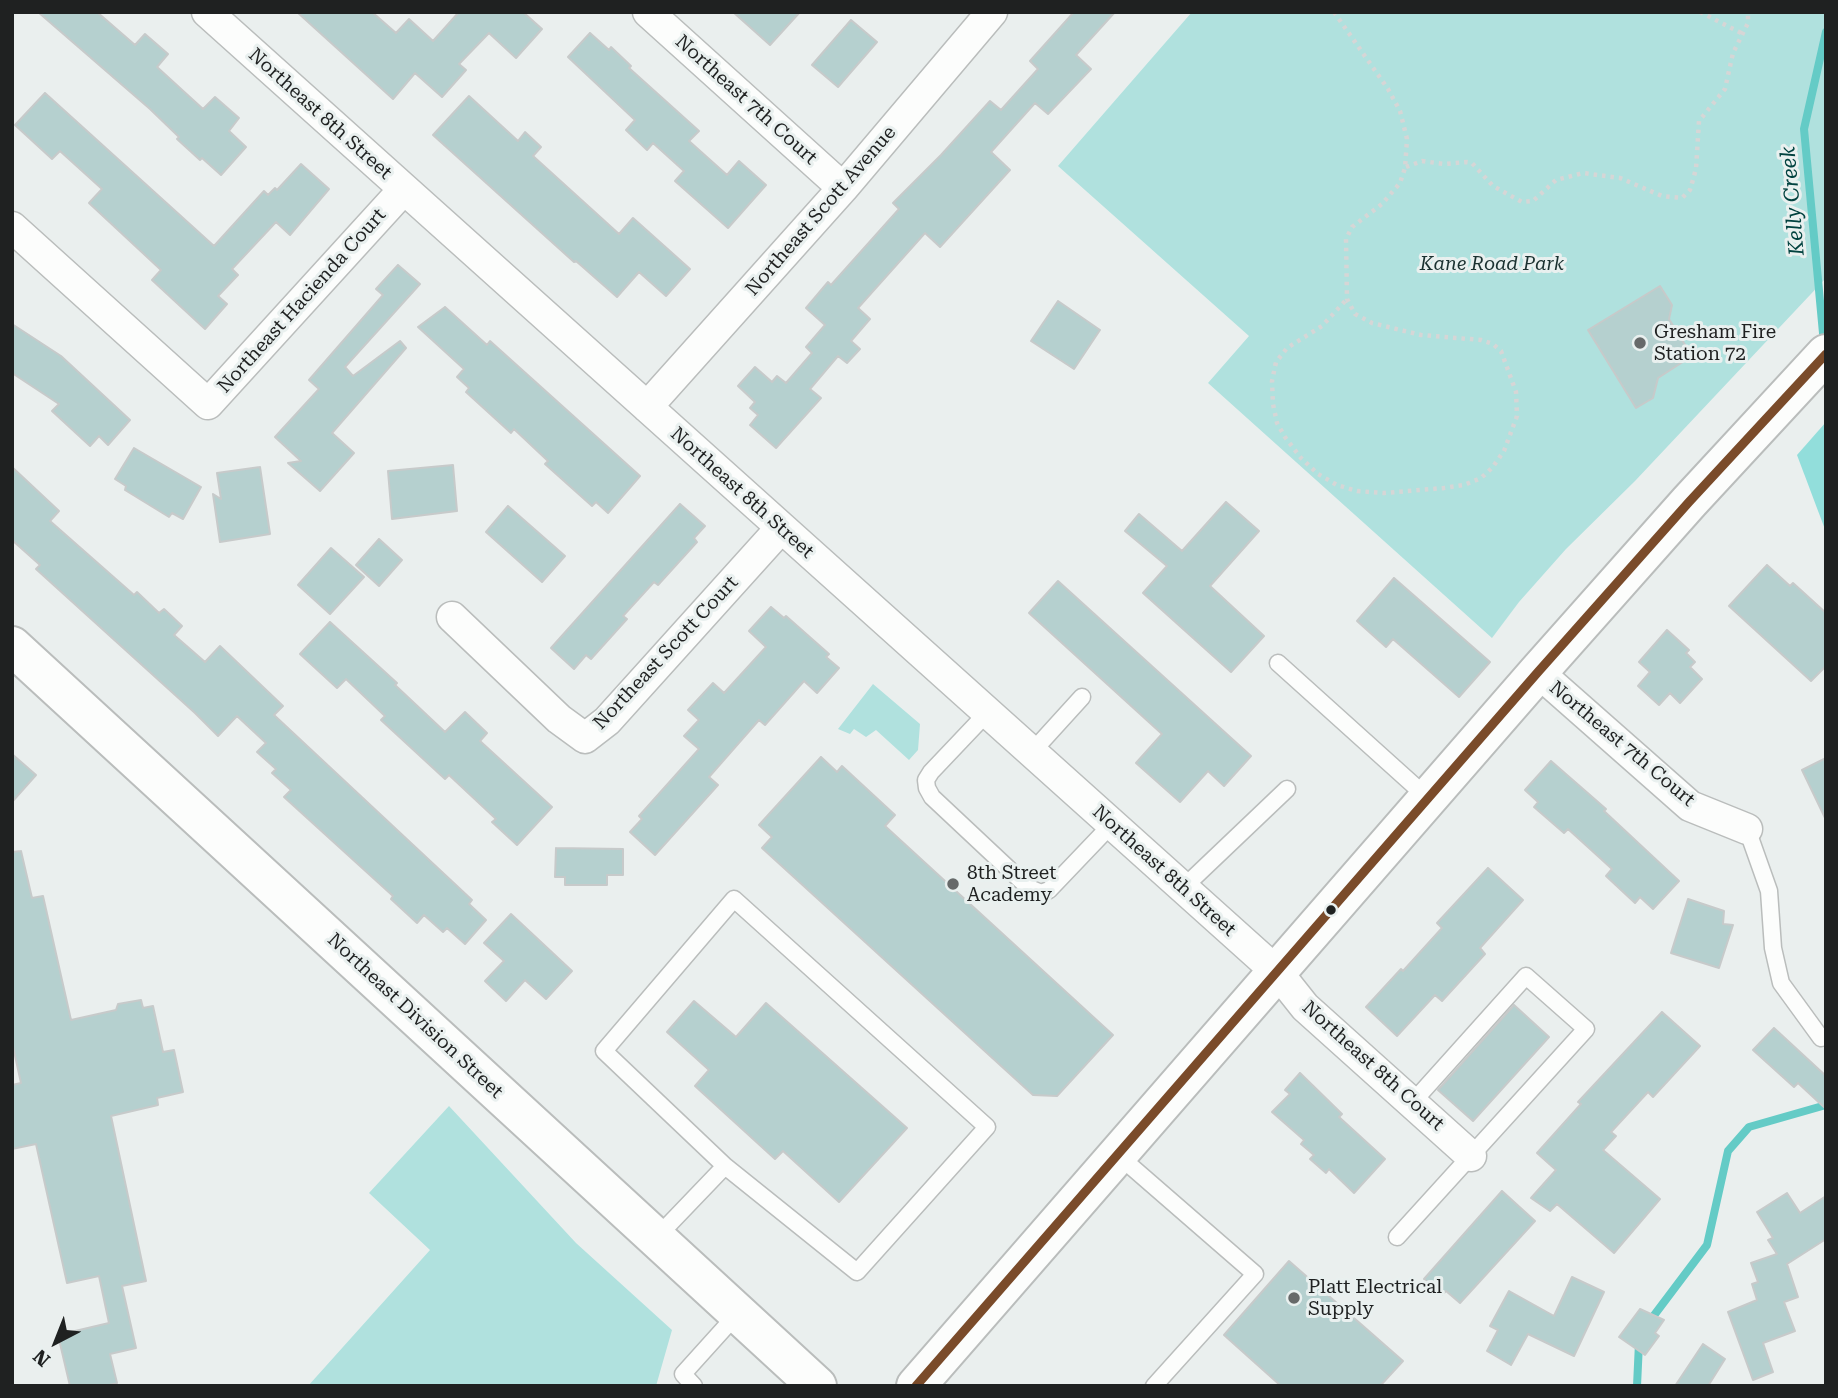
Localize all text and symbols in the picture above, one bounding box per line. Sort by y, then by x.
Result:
street label: Northeast 7th Court [670,30,822,170]
street label: Northeast 8th Street [244,44,396,184]
street label: Northeast Scott Avenue [741,121,901,301]
water label: Kelly Creek [1776,145,1810,257]
street label: Northeast Hacienda Court [213,204,391,398]
park label: Kane Road Park [1420,253,1564,275]
place label: Gresham Fire Station 72 [1654,321,1776,365]
marker: Gresham Fire Station 72 [1632,335,1648,351]
street label: Northeast 8th Street [666,423,818,563]
street label: Northeast Scott Court [589,571,743,735]
street label: Northeast 7th Court [1545,676,1699,812]
street label: Northeast 8th Street [1088,801,1240,941]
place label: 8th Street Academy [967,862,1056,906]
marker: 8th Street Academy [945,876,961,892]
unlabelled marker [1324,903,1338,917]
street label: Northeast Division Street [322,929,508,1103]
street label: Northeast 8th Court [1297,996,1449,1136]
place label: Platt Electrical Supply [1308,1276,1442,1320]
marker: Platt Electrical Supply [1286,1290,1302,1306]
north arrow [21,1307,91,1377]
text: N [28,1345,55,1371]

